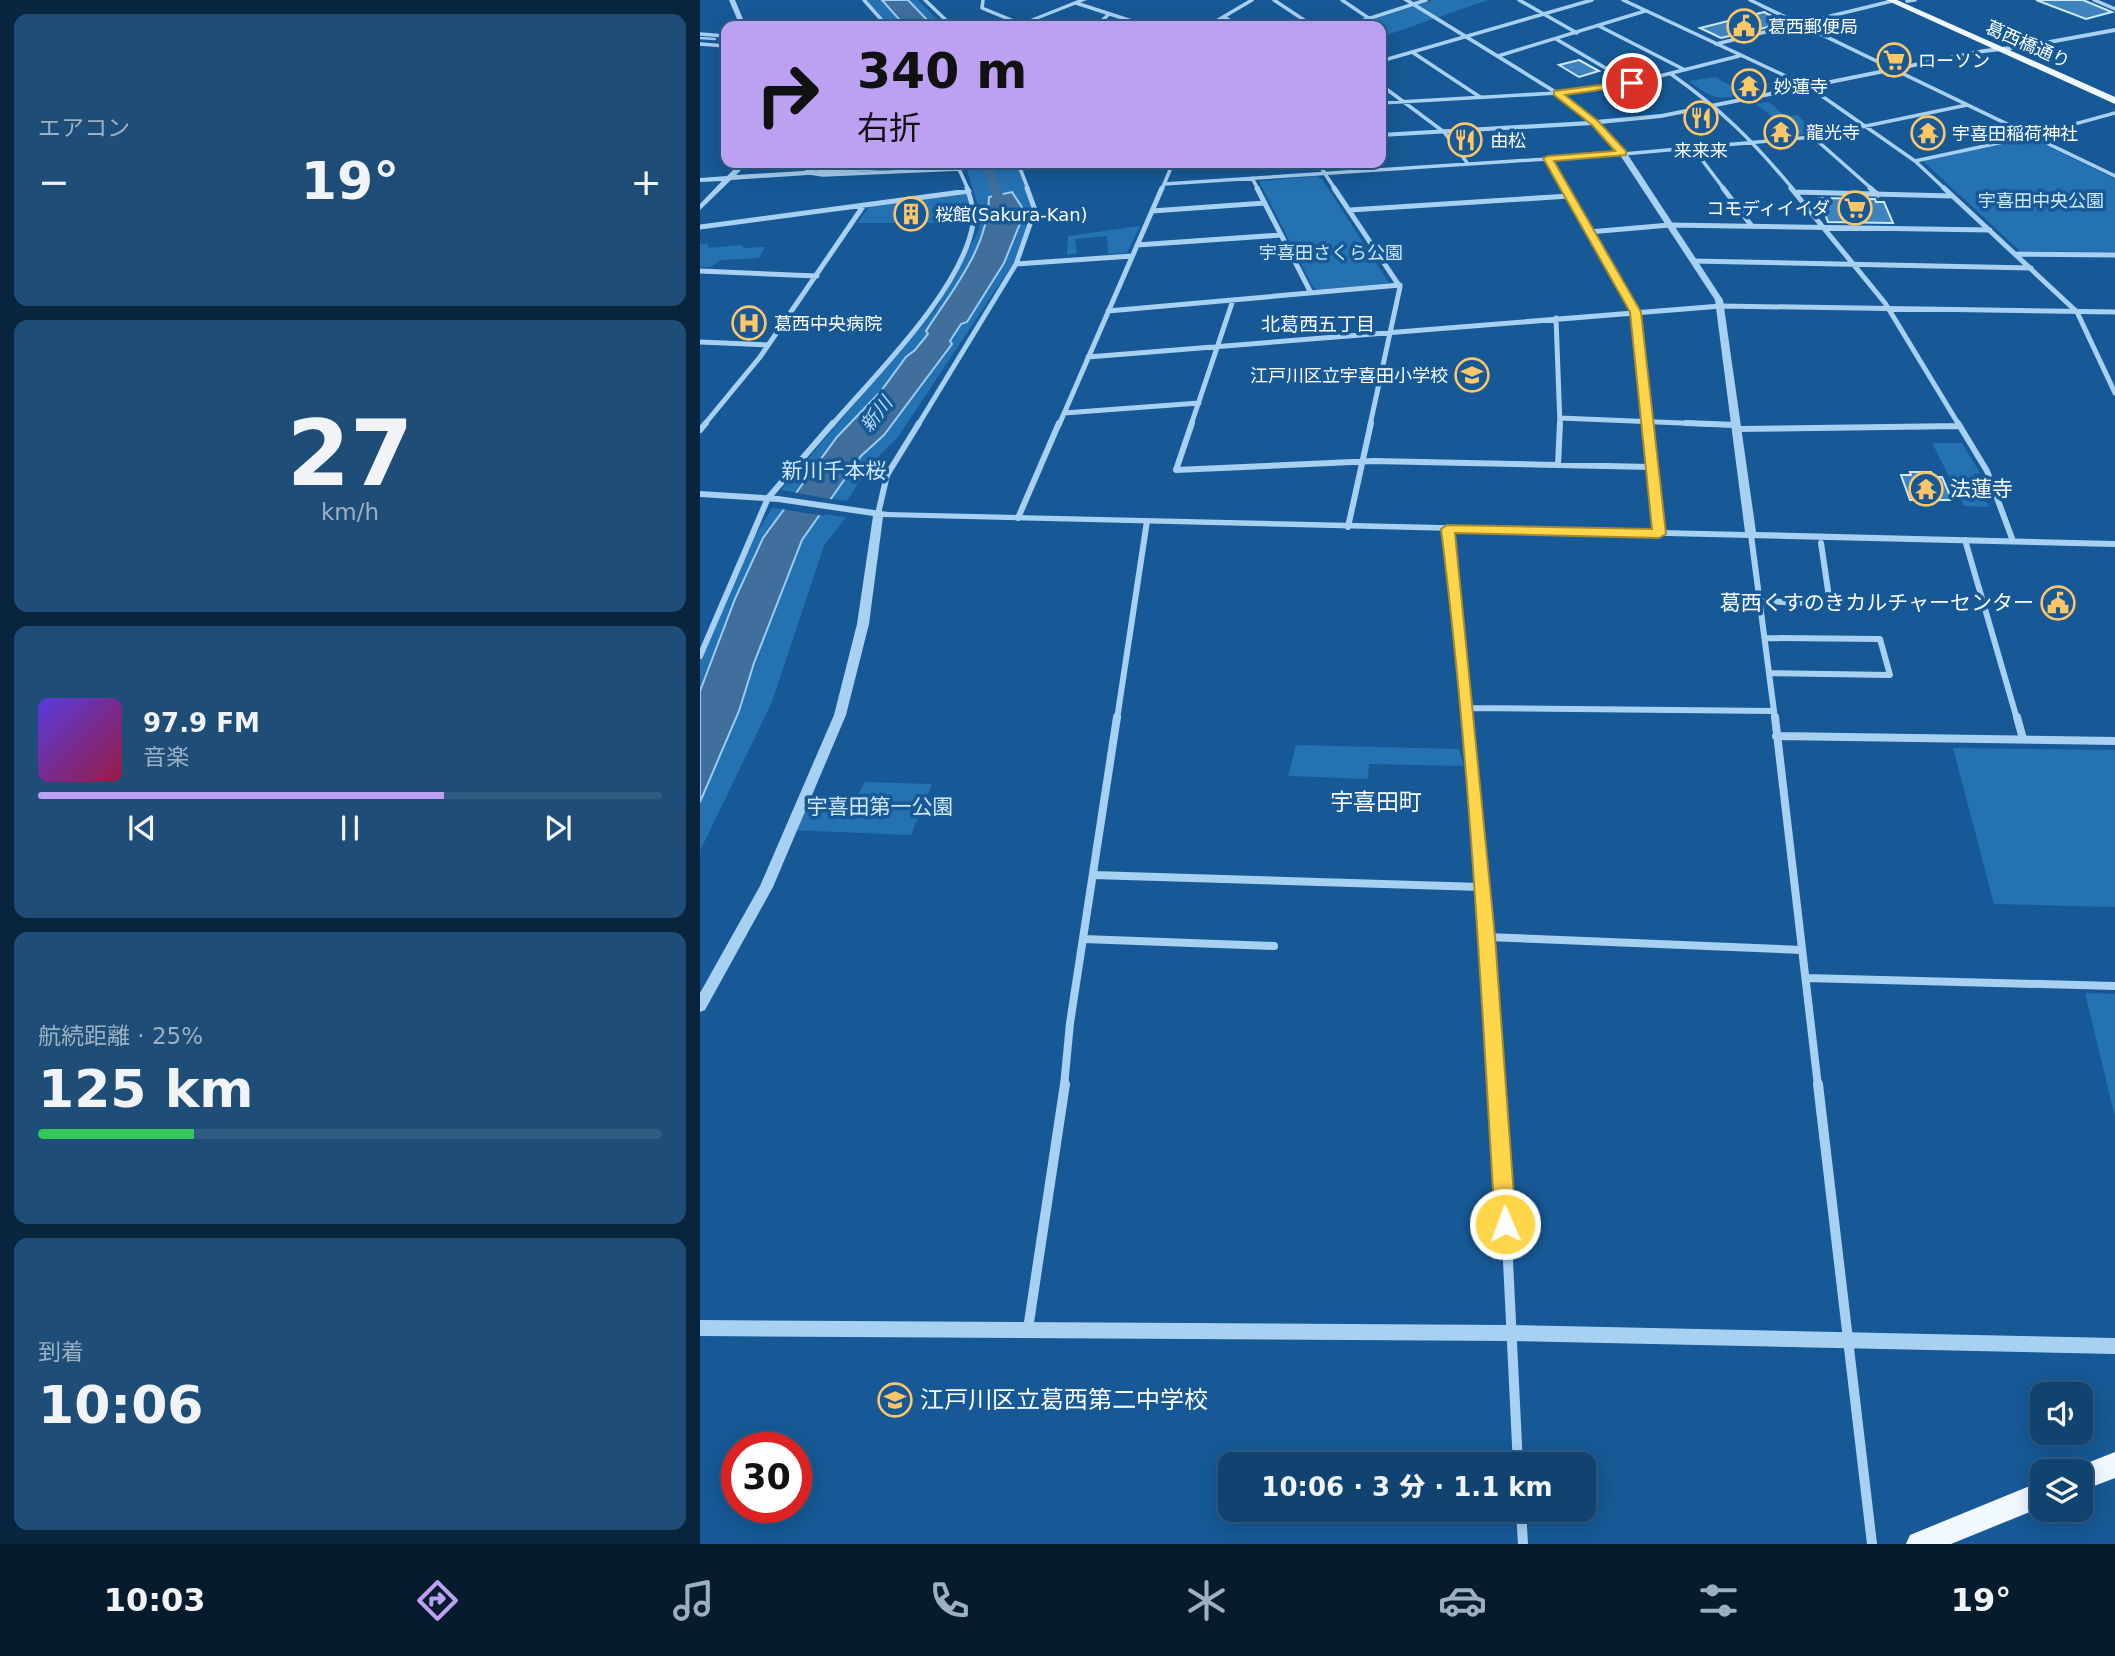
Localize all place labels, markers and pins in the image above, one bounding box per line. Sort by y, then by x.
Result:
public building icon: 葛西郵便局 [1725,7,1763,45]
place label: 葛西郵便局 [1768,16,1858,37]
supermarket icon: ローソン [1875,41,1913,79]
place label: ローソン [1918,50,1990,71]
pin [1602,53,1662,113]
temple icon: 妙蓮寺 [1730,67,1768,105]
place label: 妙蓮寺 [1774,76,1828,97]
restaurant icon: 来来来 [1682,99,1720,137]
temple icon: 龍光寺 [1762,113,1800,151]
temple icon: 宇喜田稲荷神社 [1909,114,1947,152]
restaurant icon: 由松 [1446,121,1484,159]
place label: 龍光寺 [1806,122,1860,143]
place label: 宇喜田稲荷神社 [1952,123,2078,144]
place label: 由松 [1490,130,1526,151]
place label: 来来来 [1674,140,1728,161]
supermarket icon: コモディイイダ [1836,189,1874,227]
building icon: 桜館(Sakura-Kan) [892,195,930,233]
place label: コモディイイダ [1706,198,1830,219]
place label: 桜館(Sakura-Kan) [935,204,1088,225]
hospital icon: 葛西中央病院 [730,304,768,342]
place label: 葛西中央病院 [774,313,882,334]
school or university icon: 江戸川区立宇喜田小学校 [1453,356,1491,394]
place label: 江戸川区立宇喜田小学校 [1250,365,1448,386]
temple icon: 法蓮寺 [1907,470,1945,508]
place label: 法蓮寺 [1950,477,2013,501]
public building icon: 葛西くすのきカルチャーセンター [2039,584,2077,622]
place label: 葛西くすのきカルチャーセンター [1720,591,2034,615]
school or university icon: 江戸川区立葛西第二中学校 [876,1381,914,1419]
place label: 江戸川区立葛西第二中学校 [920,1386,1208,1414]

